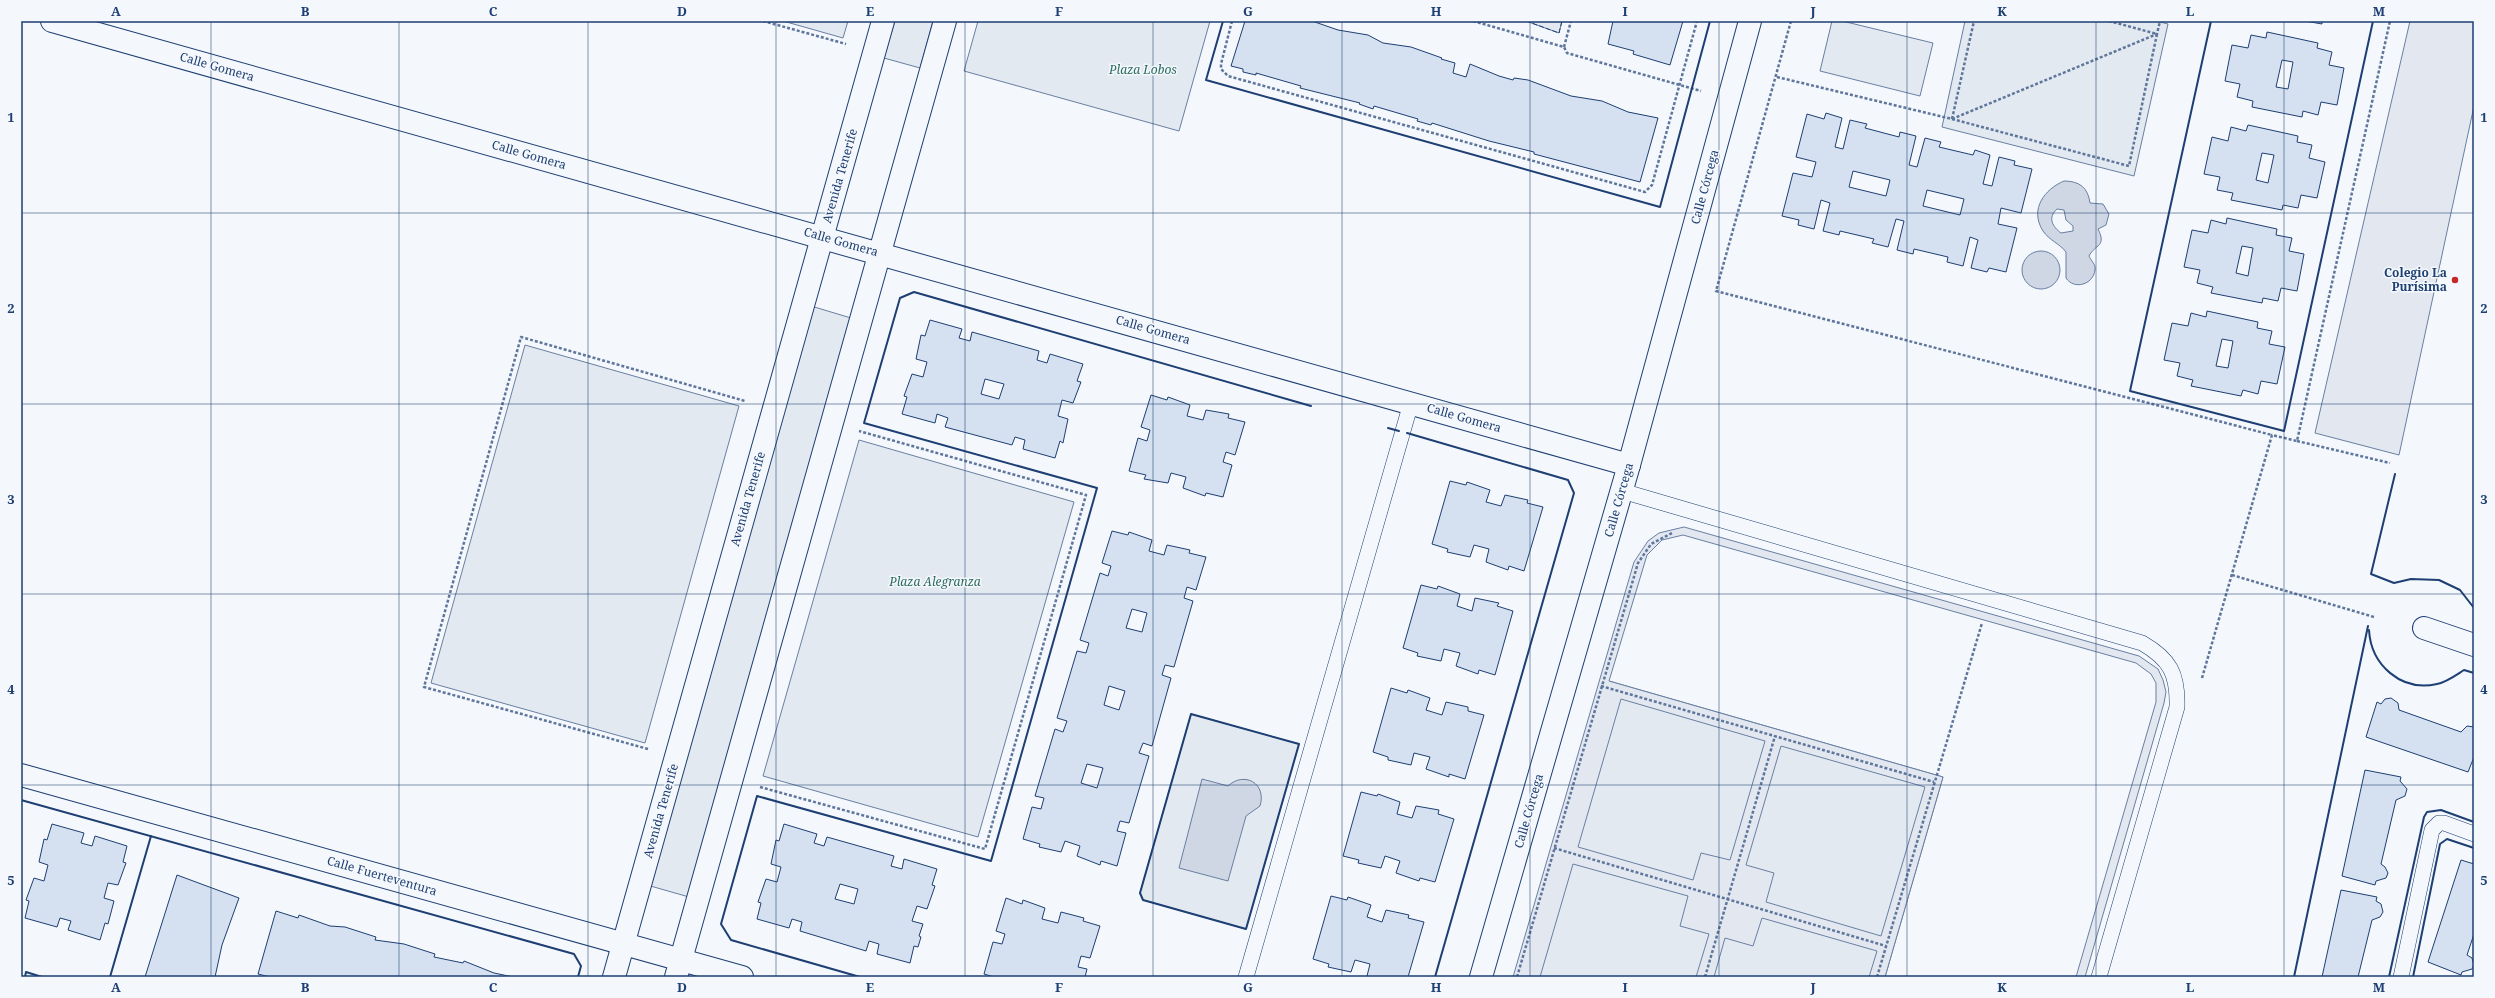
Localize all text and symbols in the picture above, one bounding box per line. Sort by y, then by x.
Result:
text: A [111,2,121,20]
text: B [301,2,310,20]
text: C [489,2,498,20]
text: D [677,2,687,20]
text: E [866,2,875,20]
text: F [1055,2,1063,20]
text: G [1243,2,1253,20]
text: H [1431,2,1442,20]
text: I [1622,2,1628,20]
text: J [1809,2,1816,20]
text: K [1997,2,2007,20]
text: L [2186,2,2195,20]
text: M [2373,2,2386,20]
street label: Calle Gomera [178,48,256,85]
park label: Plaza Lobos [1108,61,1177,78]
text: 1 [7,108,15,126]
text: 1 [2480,108,2488,126]
street label: Avenida Tenerife [818,127,861,225]
street label: Calle Gomera [490,136,568,173]
street label: Calle Córcega [1686,147,1723,226]
street label: Calle Gomera [802,223,880,260]
place label: Colegio La Purísima [2384,264,2447,295]
marker: Colegio La Purísima [2450,275,2460,285]
text: 2 [7,299,15,317]
text: 2 [2480,299,2488,317]
street label: Calle Gomera [1114,311,1192,348]
street label: Calle Gomera [1425,399,1503,436]
street label: Avenida Tenerife [726,450,769,548]
street label: Calle Córcega [1600,460,1637,539]
text: 3 [7,490,15,508]
text: 3 [2480,490,2488,508]
park label: Plaza Alegranza [888,573,981,590]
text: 4 [7,680,15,698]
text: 4 [2480,680,2488,698]
street label: Avenida Tenerife [639,762,682,860]
street label: Calle Córcega [1510,771,1547,850]
street label: Calle Fuerteventura [325,852,439,899]
text: 5 [7,871,15,889]
text: 5 [2480,871,2488,889]
text: A [111,978,121,996]
text: B [301,978,310,996]
text: C [489,978,498,996]
text: D [677,978,687,996]
text: E [866,978,875,996]
text: F [1055,978,1063,996]
text: G [1243,978,1253,996]
text: H [1431,978,1442,996]
text: I [1622,978,1628,996]
text: J [1809,978,1816,996]
text: K [1997,978,2007,996]
text: L [2186,978,2195,996]
text: M [2373,978,2386,996]

